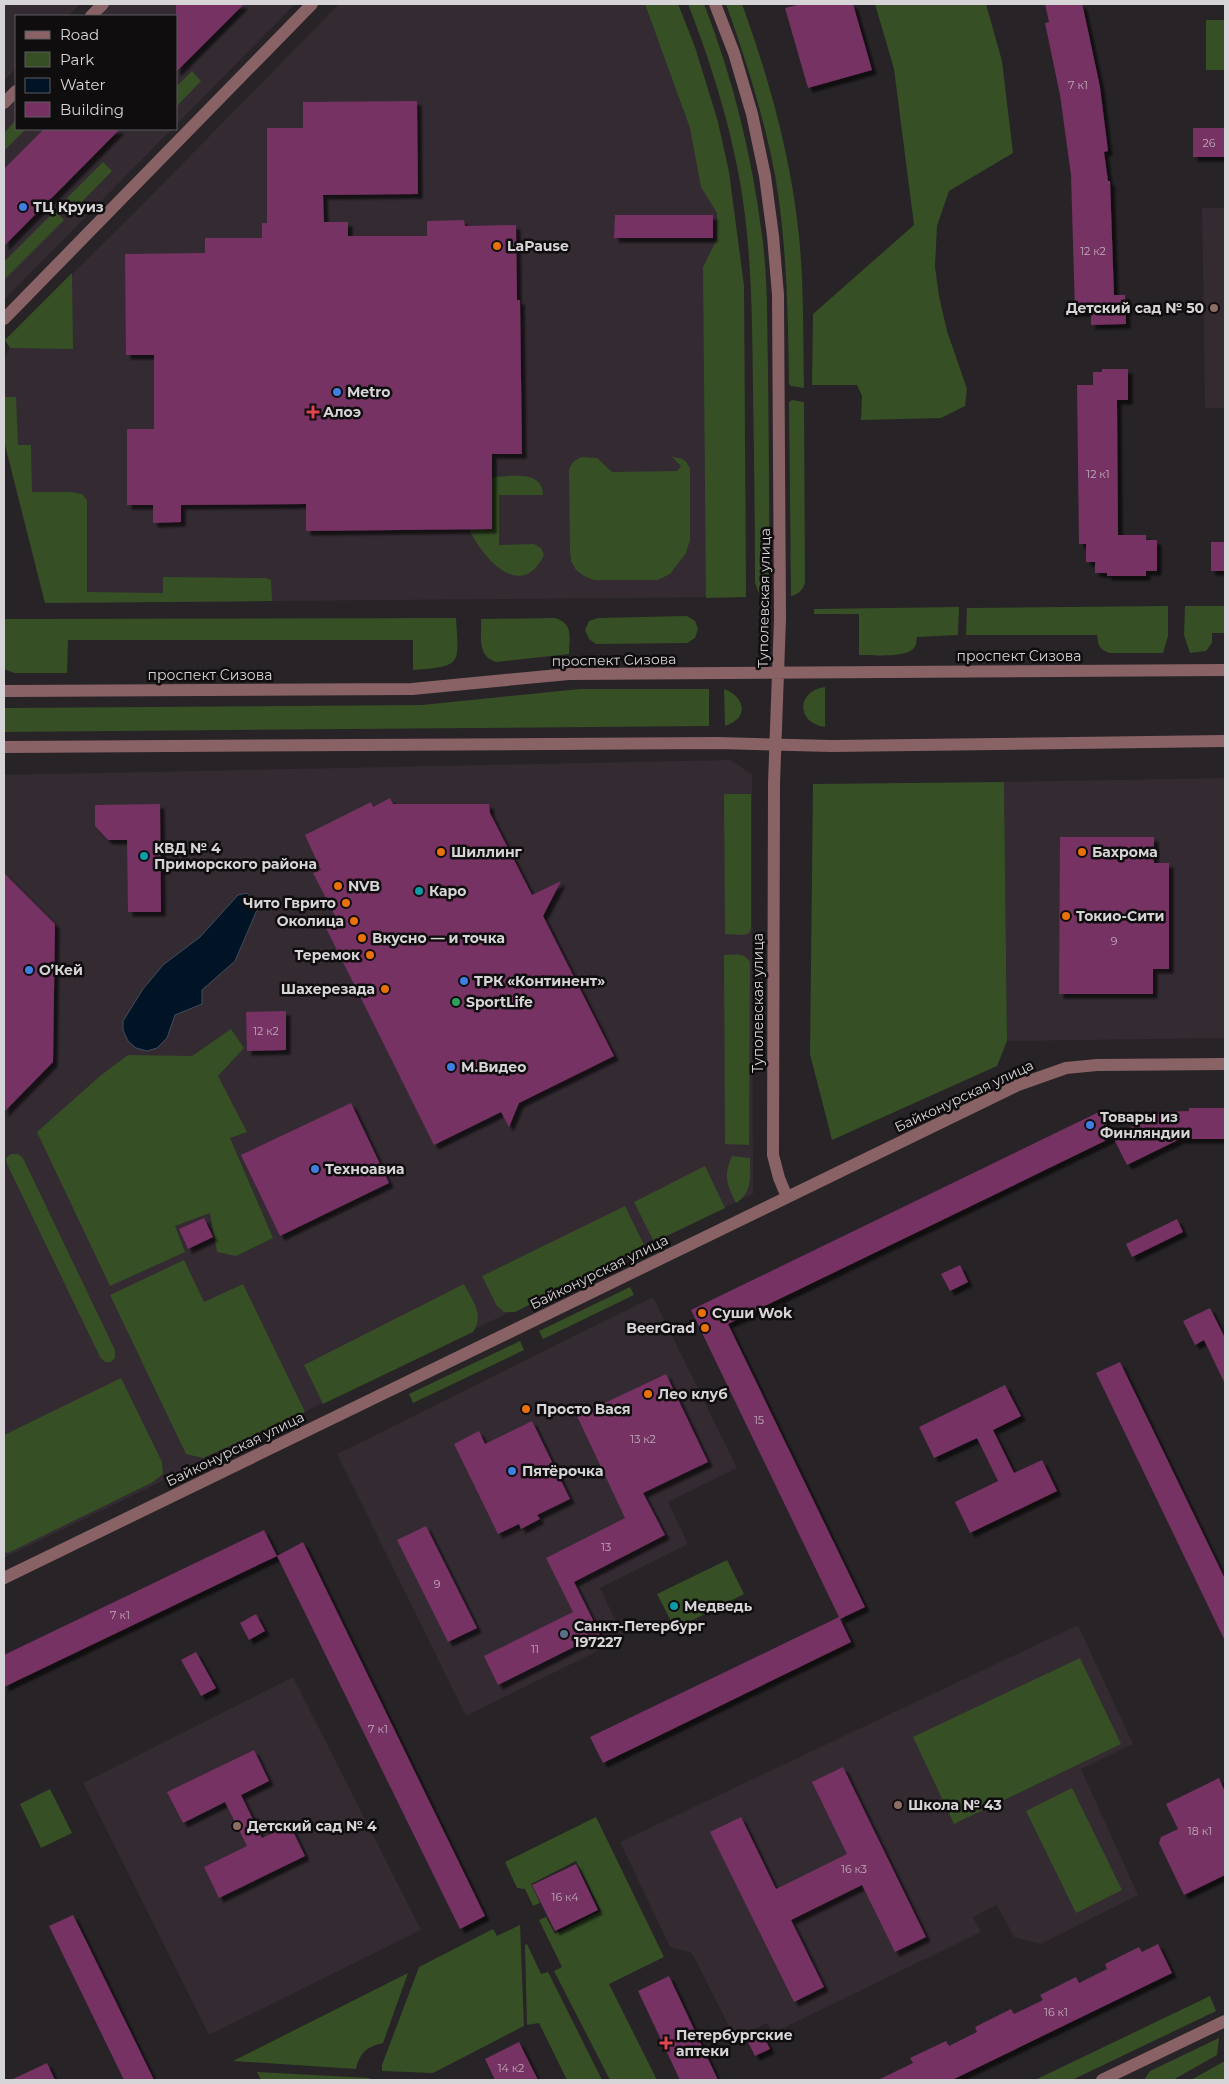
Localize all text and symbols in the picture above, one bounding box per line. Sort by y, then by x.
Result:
legend [15,15,178,130]
text: Road [60,25,99,44]
text: Park [60,50,94,69]
text: Water [60,75,106,94]
house number: 7 к1 [1068,78,1088,92]
text: Building [60,100,124,119]
house number: 26 [1203,136,1216,150]
place label: ТЦ Круиз [33,198,104,216]
marker: ТЦ Круиз [17,201,29,213]
place label: LaPause [507,237,569,255]
marker: LaPause [491,240,503,252]
house number: 12 к2 [1080,244,1106,258]
place label: Детский сад № 50 [1066,299,1204,317]
marker: Детский сад № 50 [1208,302,1220,314]
place label: Metro [347,383,390,401]
marker: Metro [331,386,343,398]
place label: Алоэ [323,403,361,421]
marker: Алоэ [307,406,319,418]
house number: 12 к1 [1086,467,1110,481]
street label: Туполевская улица [754,528,774,668]
street label: проспект Сизова [957,647,1081,665]
street label: проспект Сизова [551,650,677,670]
street label: проспект Сизова [148,666,272,684]
place label: КВД № 4 Приморского района [154,839,317,873]
place label: Шиллинг [451,843,523,861]
place label: Бахрома [1092,843,1158,861]
marker: Шиллинг [435,846,447,858]
marker: Бахрома [1076,846,1088,858]
marker: КВД № 4 Приморского района [138,850,150,862]
place label: NVB [348,877,380,895]
marker: NVB [332,880,344,892]
place label: Каро [429,882,466,900]
marker: Каро [413,885,425,897]
place label: Чито Гврито [243,894,336,912]
marker: Чито Гврито [340,897,352,909]
place label: Токио-Сити [1076,907,1165,925]
marker: Токио-Сити [1060,910,1072,922]
place label: Околица [277,912,344,930]
marker: Околица [348,915,360,927]
place label: Вкусно — и точка [372,929,505,947]
marker: Вкусно — и точка [356,932,368,944]
street label: Туполевская улица [749,933,767,1073]
house number: 9 [1111,934,1118,948]
place label: Теремок [295,946,360,964]
marker: Теремок [364,949,376,961]
place label: О’Кей [39,961,83,979]
marker: О’Кей [23,964,35,976]
place label: ТРК «Континент» [474,972,605,990]
marker: ТРК «Континент» [458,975,470,987]
place label: Шахерезада [281,980,375,998]
marker: Шахерезада [379,983,391,995]
place label: SportLife [466,993,533,1011]
marker: SportLife [450,996,462,1008]
house number: 12 к2 [253,1024,279,1038]
street label: Байконурская улица [892,1056,1036,1136]
place label: М.Видео [461,1058,527,1076]
marker: М.Видео [445,1061,457,1073]
place label: Товары из Финляндии [1100,1108,1190,1142]
marker: Товары из Финляндии [1084,1119,1096,1131]
place label: Техноавиа [325,1160,405,1178]
marker: Техноавиа [309,1163,321,1175]
street label: Байконурская улица [527,1231,671,1313]
place label: Суши Wok [712,1304,793,1322]
marker: Суши Wok [696,1307,708,1319]
place label: BeerGrad [626,1319,695,1337]
marker: BeerGrad [699,1322,711,1334]
place label: Лео клуб [658,1385,728,1403]
marker: Лео клуб [642,1388,654,1400]
place label: Просто Вася [536,1400,631,1418]
marker: Просто Вася [520,1403,532,1415]
street label: Байконурская улица [163,1408,307,1490]
house number: 15 [754,1413,764,1427]
house number: 13 к2 [630,1432,656,1446]
place label: Пятёрочка [522,1462,603,1480]
marker: Пятёрочка [506,1465,518,1477]
house number: 13 [601,1540,611,1554]
house number: 9 [434,1577,441,1591]
place label: Медведь [684,1597,753,1615]
marker: Медведь [668,1600,680,1612]
house number: 7 к1 [110,1608,130,1622]
place label: Санкт-Петербург 197227 [574,1617,705,1651]
marker: Санкт-Петербург 197227 [558,1628,570,1640]
house number: 11 [531,1642,539,1656]
house number: 7 к1 [368,1722,388,1736]
place label: Школа № 43 [908,1796,1002,1814]
marker: Школа № 43 [892,1799,904,1811]
place label: Детский сад № 4 [247,1817,377,1835]
marker: Детский сад № 4 [231,1820,243,1832]
house number: 18 к1 [1188,1824,1212,1838]
house number: 16 к3 [841,1862,867,1876]
house number: 16 к4 [552,1890,579,1904]
house number: 16 к1 [1044,2005,1068,2019]
place label: Петербургские аптеки [676,2026,793,2060]
marker: Петербургские аптеки [660,2037,672,2049]
house number: 14 к2 [498,2061,524,2075]

